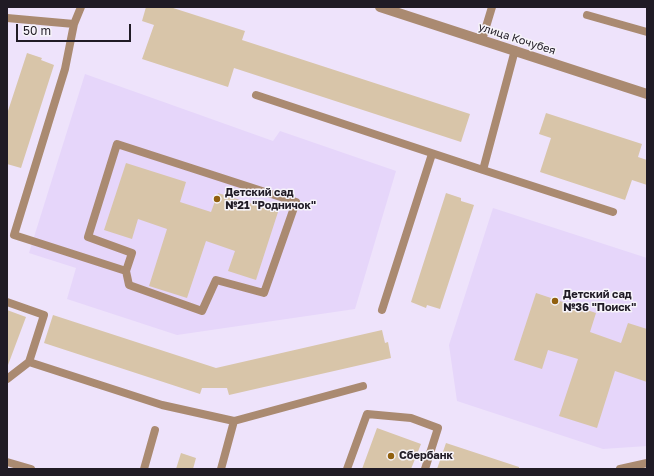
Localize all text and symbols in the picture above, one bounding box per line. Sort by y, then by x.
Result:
scale bar [18,16,133,42]
street label: улица Кочубея [477,20,557,58]
text: 50 m [23,23,51,38]
place label: Детский сад №21 "Родничок" [225,186,316,212]
marker: Детский сад №21 "Родничок" [212,194,222,204]
place label: Детский сад №36 "Поиск" [563,288,636,314]
marker: Детский сад №36 "Поиск" [550,296,560,306]
place label: Сбербанк [399,449,453,463]
marker: Сбербанк [386,451,396,461]

